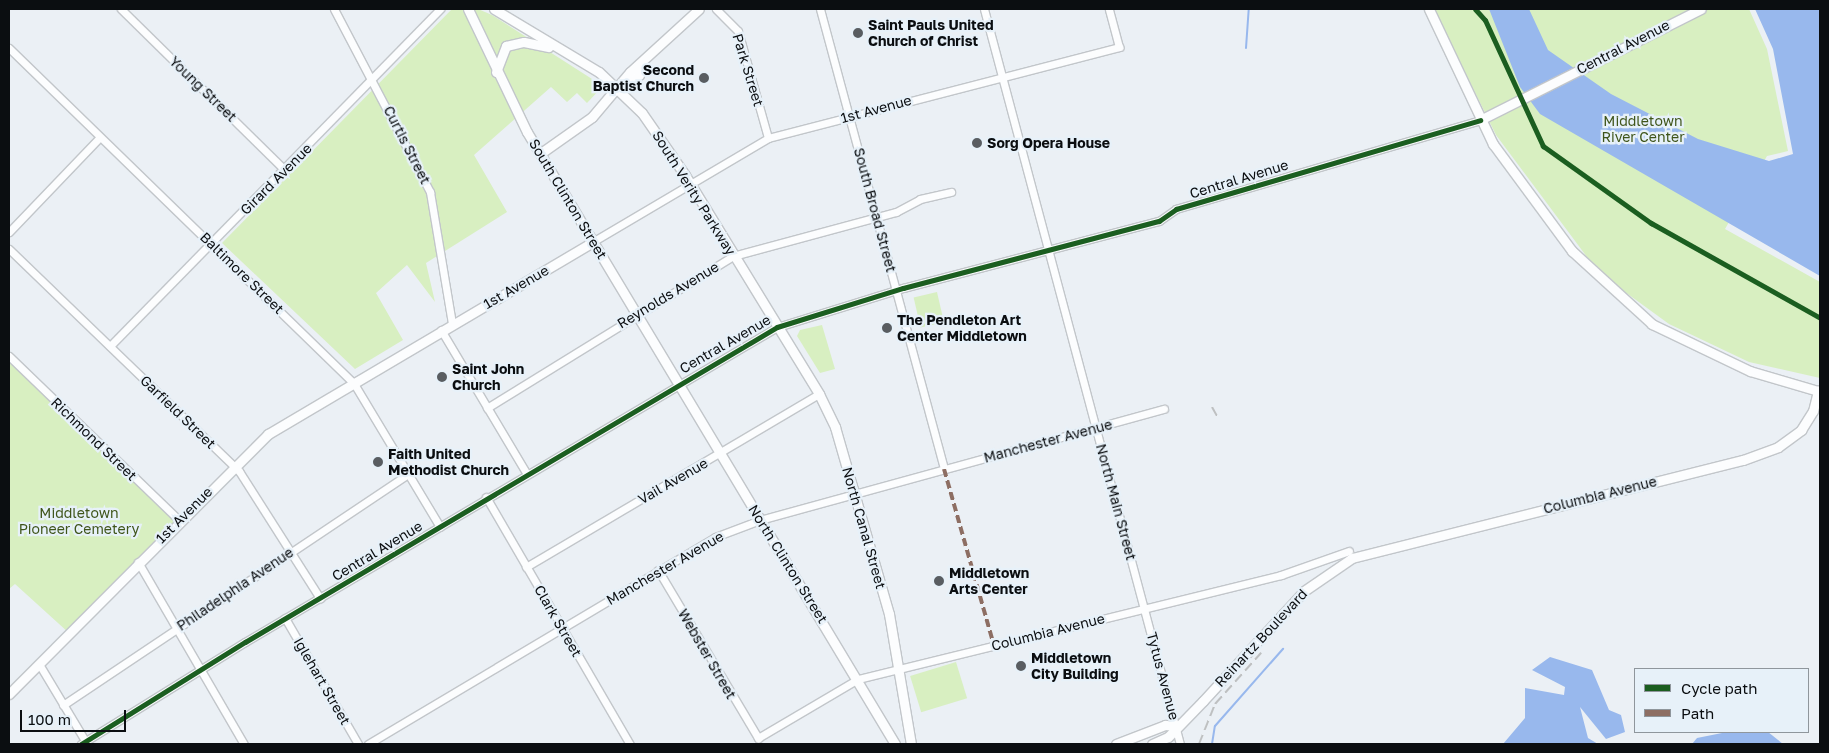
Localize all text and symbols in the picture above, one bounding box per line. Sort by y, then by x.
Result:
street label: Central Avenue [1574,16,1672,78]
place label: Saint Pauls United Church of Christ [868,17,994,49]
marker: Saint Pauls United Church of Christ [852,27,864,39]
street label: Park Street [729,32,767,108]
street label: Young Street [166,53,240,125]
place label: Second Baptist Church [593,62,694,94]
marker: Second Baptist Church [698,72,710,84]
street label: 1st Avenue [839,91,913,127]
street label: Curtis Street [380,103,434,187]
park label: Middletown River Center [1601,113,1685,146]
street label: South Verity Parkway [649,128,739,258]
place label: Sorg Opera House [987,135,1110,151]
street label: South Clinton Street [525,136,611,262]
marker: Sorg Opera House [971,137,983,149]
street label: Girard Avenue [237,140,315,218]
street label: South Broad Street [850,146,900,274]
street label: Central Avenue [1188,156,1290,202]
street label: Baltimore Street [197,229,287,317]
street label: Reynolds Avenue [614,258,722,332]
street label: 1st Avenue [480,262,552,312]
street label: Central Avenue [676,311,774,377]
place label: The Pendleton Art Center Middletown [897,312,1027,344]
marker: The Pendleton Art Center Middletown [881,322,893,334]
place label: Saint John Church [452,361,524,394]
marker: Saint John Church [436,371,448,383]
street label: Garfield Street [137,372,219,452]
street label: Richmond Street [48,394,140,484]
street label: Manchester Avenue [982,416,1114,466]
street label: North Main Street [1092,442,1140,562]
place label: Faith United Methodist Church [388,446,509,478]
street label: Vail Avenue [635,454,711,508]
marker: Faith United Methodist Church [372,456,384,468]
street label: North Canal Street [839,465,889,591]
street label: Columbia Avenue [1541,473,1659,517]
street label: 1st Avenue [152,483,216,547]
street label: North Clinton Street [745,502,831,626]
park label: Middletown Pioneer Cemetery [19,505,139,538]
street label: Central Avenue [329,517,425,585]
street label: Manchester Avenue [603,528,727,608]
street label: Philadelphia Avenue [174,544,296,634]
place label: Middletown Arts Center [949,565,1029,598]
marker: Middletown Arts Center [933,575,945,587]
street label: Clark Street [531,582,585,660]
street label: Reinartz Boulevard [1211,586,1311,690]
street label: Webster Street [674,606,740,702]
street label: Columbia Avenue [989,610,1107,654]
street label: Tytus Avenue [1143,630,1183,722]
street label: Iglehart Street [290,634,354,728]
place label: Middletown City Building [1031,650,1119,682]
marker: Middletown City Building [1015,660,1027,672]
legend [1634,668,1809,733]
text: Cycle path [1681,679,1757,697]
scale bar [22,700,129,732]
text: Path [1681,704,1714,722]
text: 100 m [28,710,71,728]

